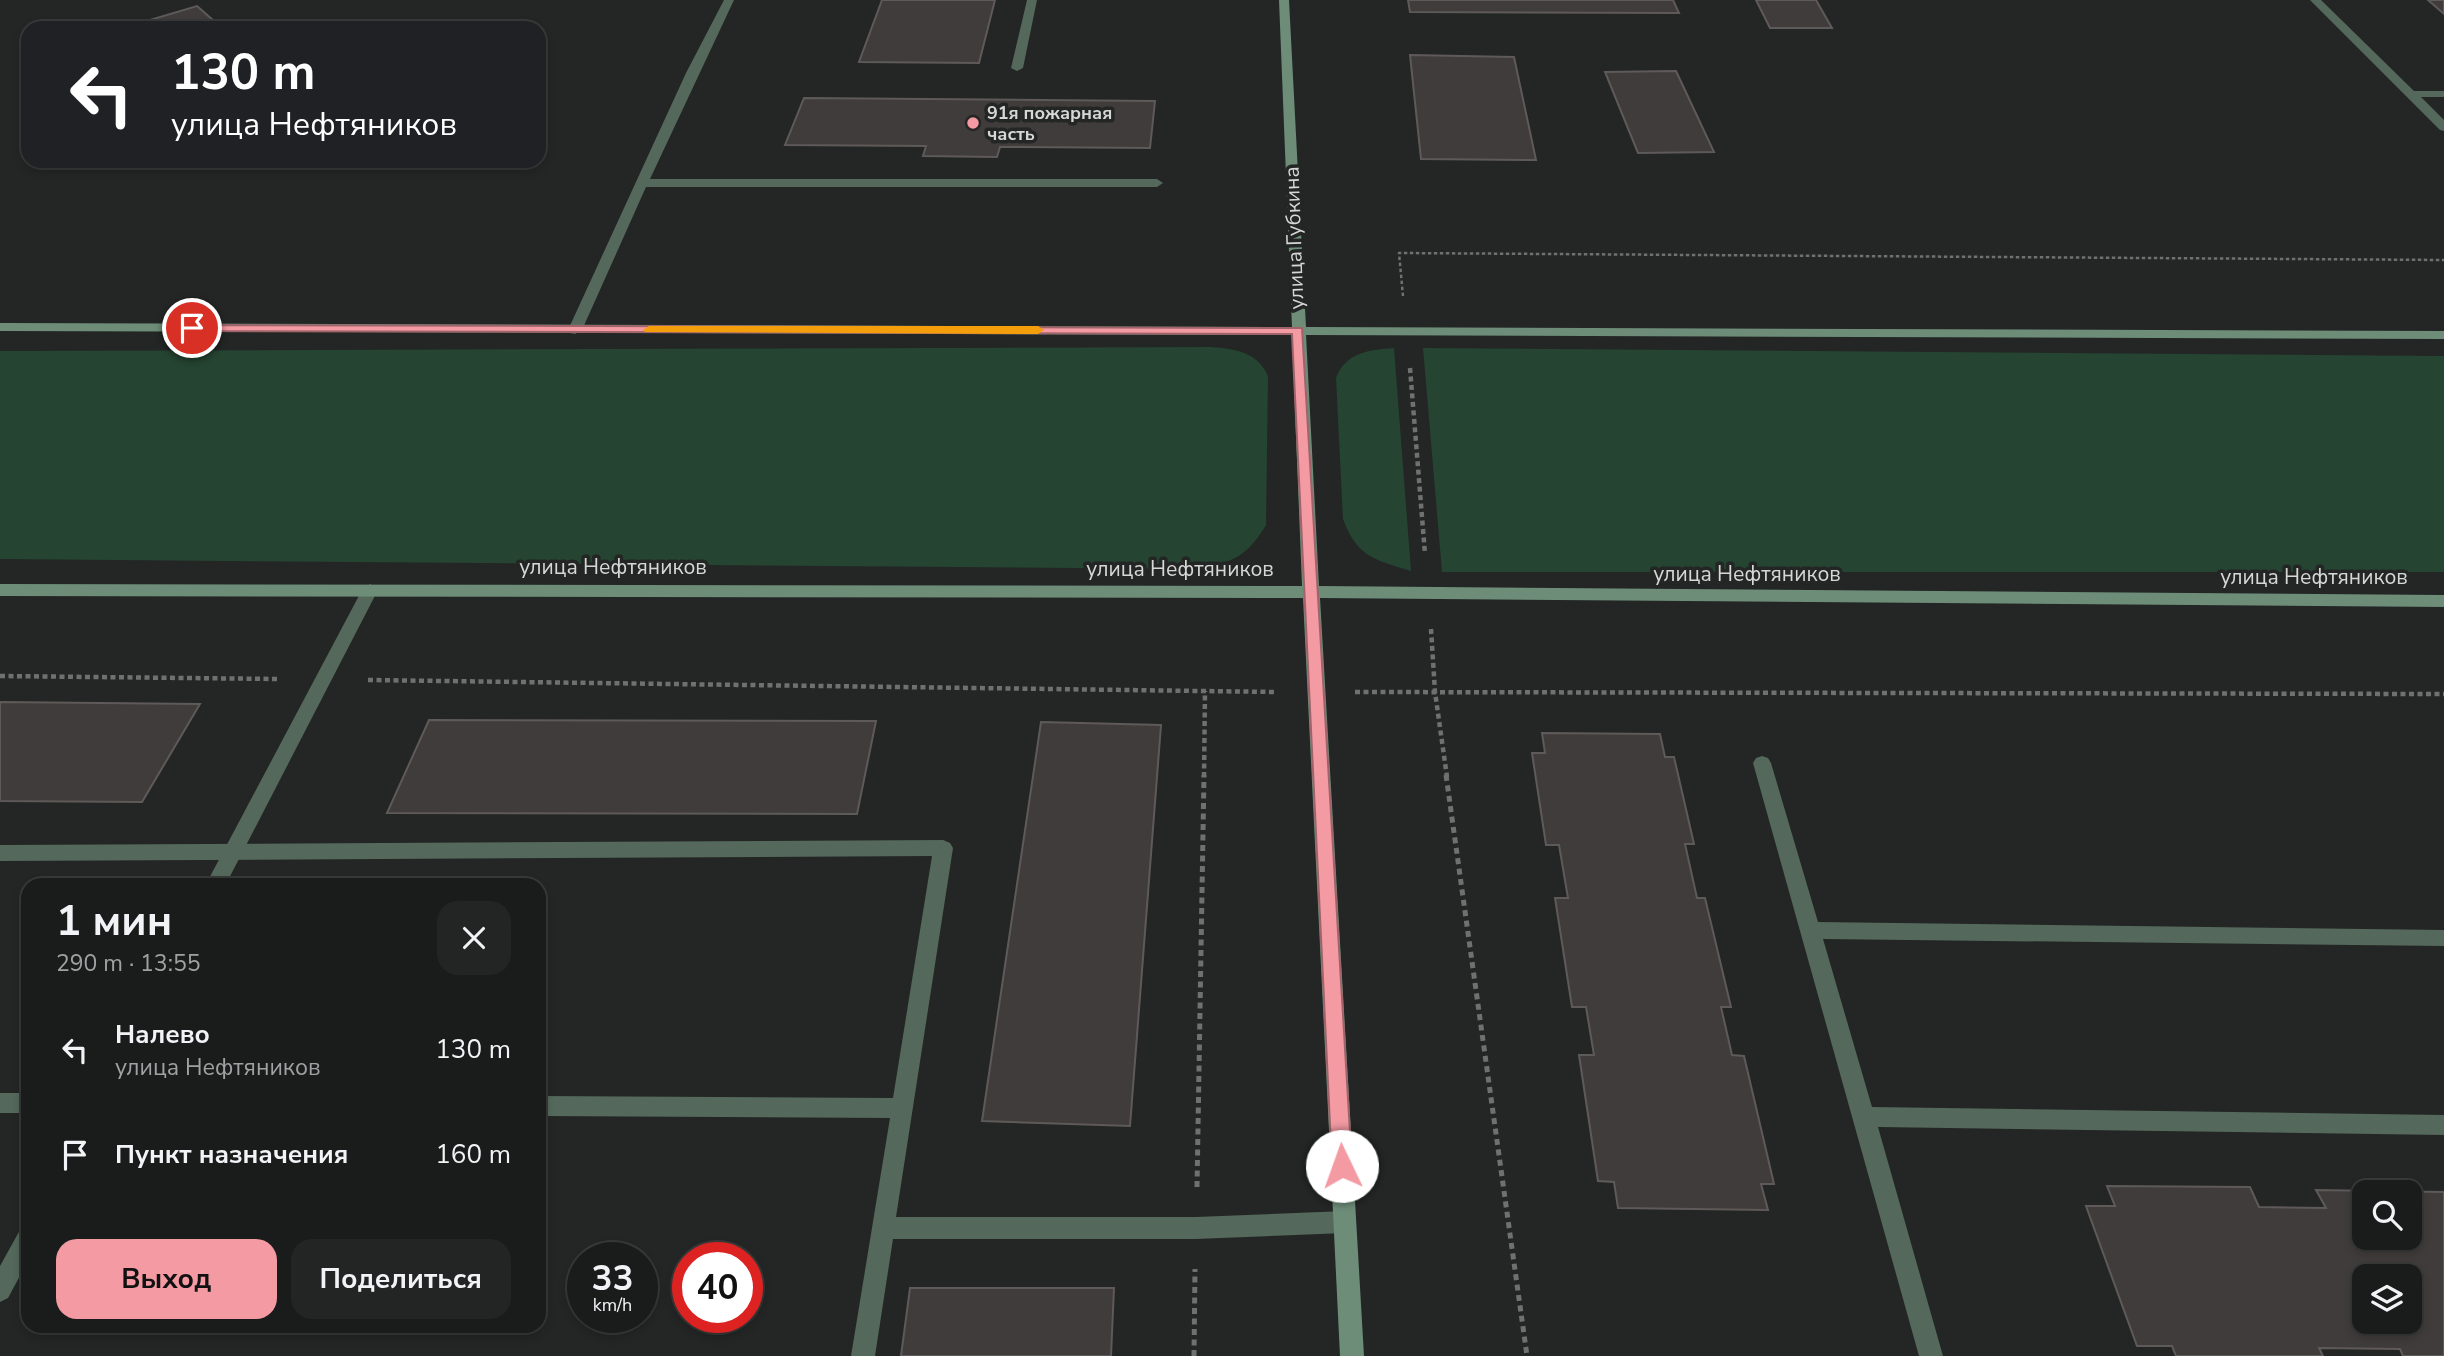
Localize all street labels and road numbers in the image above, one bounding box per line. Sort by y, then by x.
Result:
street label: улица Губкина [1278,166,1310,310]
street label: улица Нефтяников [519,553,707,581]
street label: улица Нефтяников [1086,555,1274,583]
street label: улица Нефтяников [1653,560,1841,588]
street label: улица Нефтяников [2220,563,2408,591]

